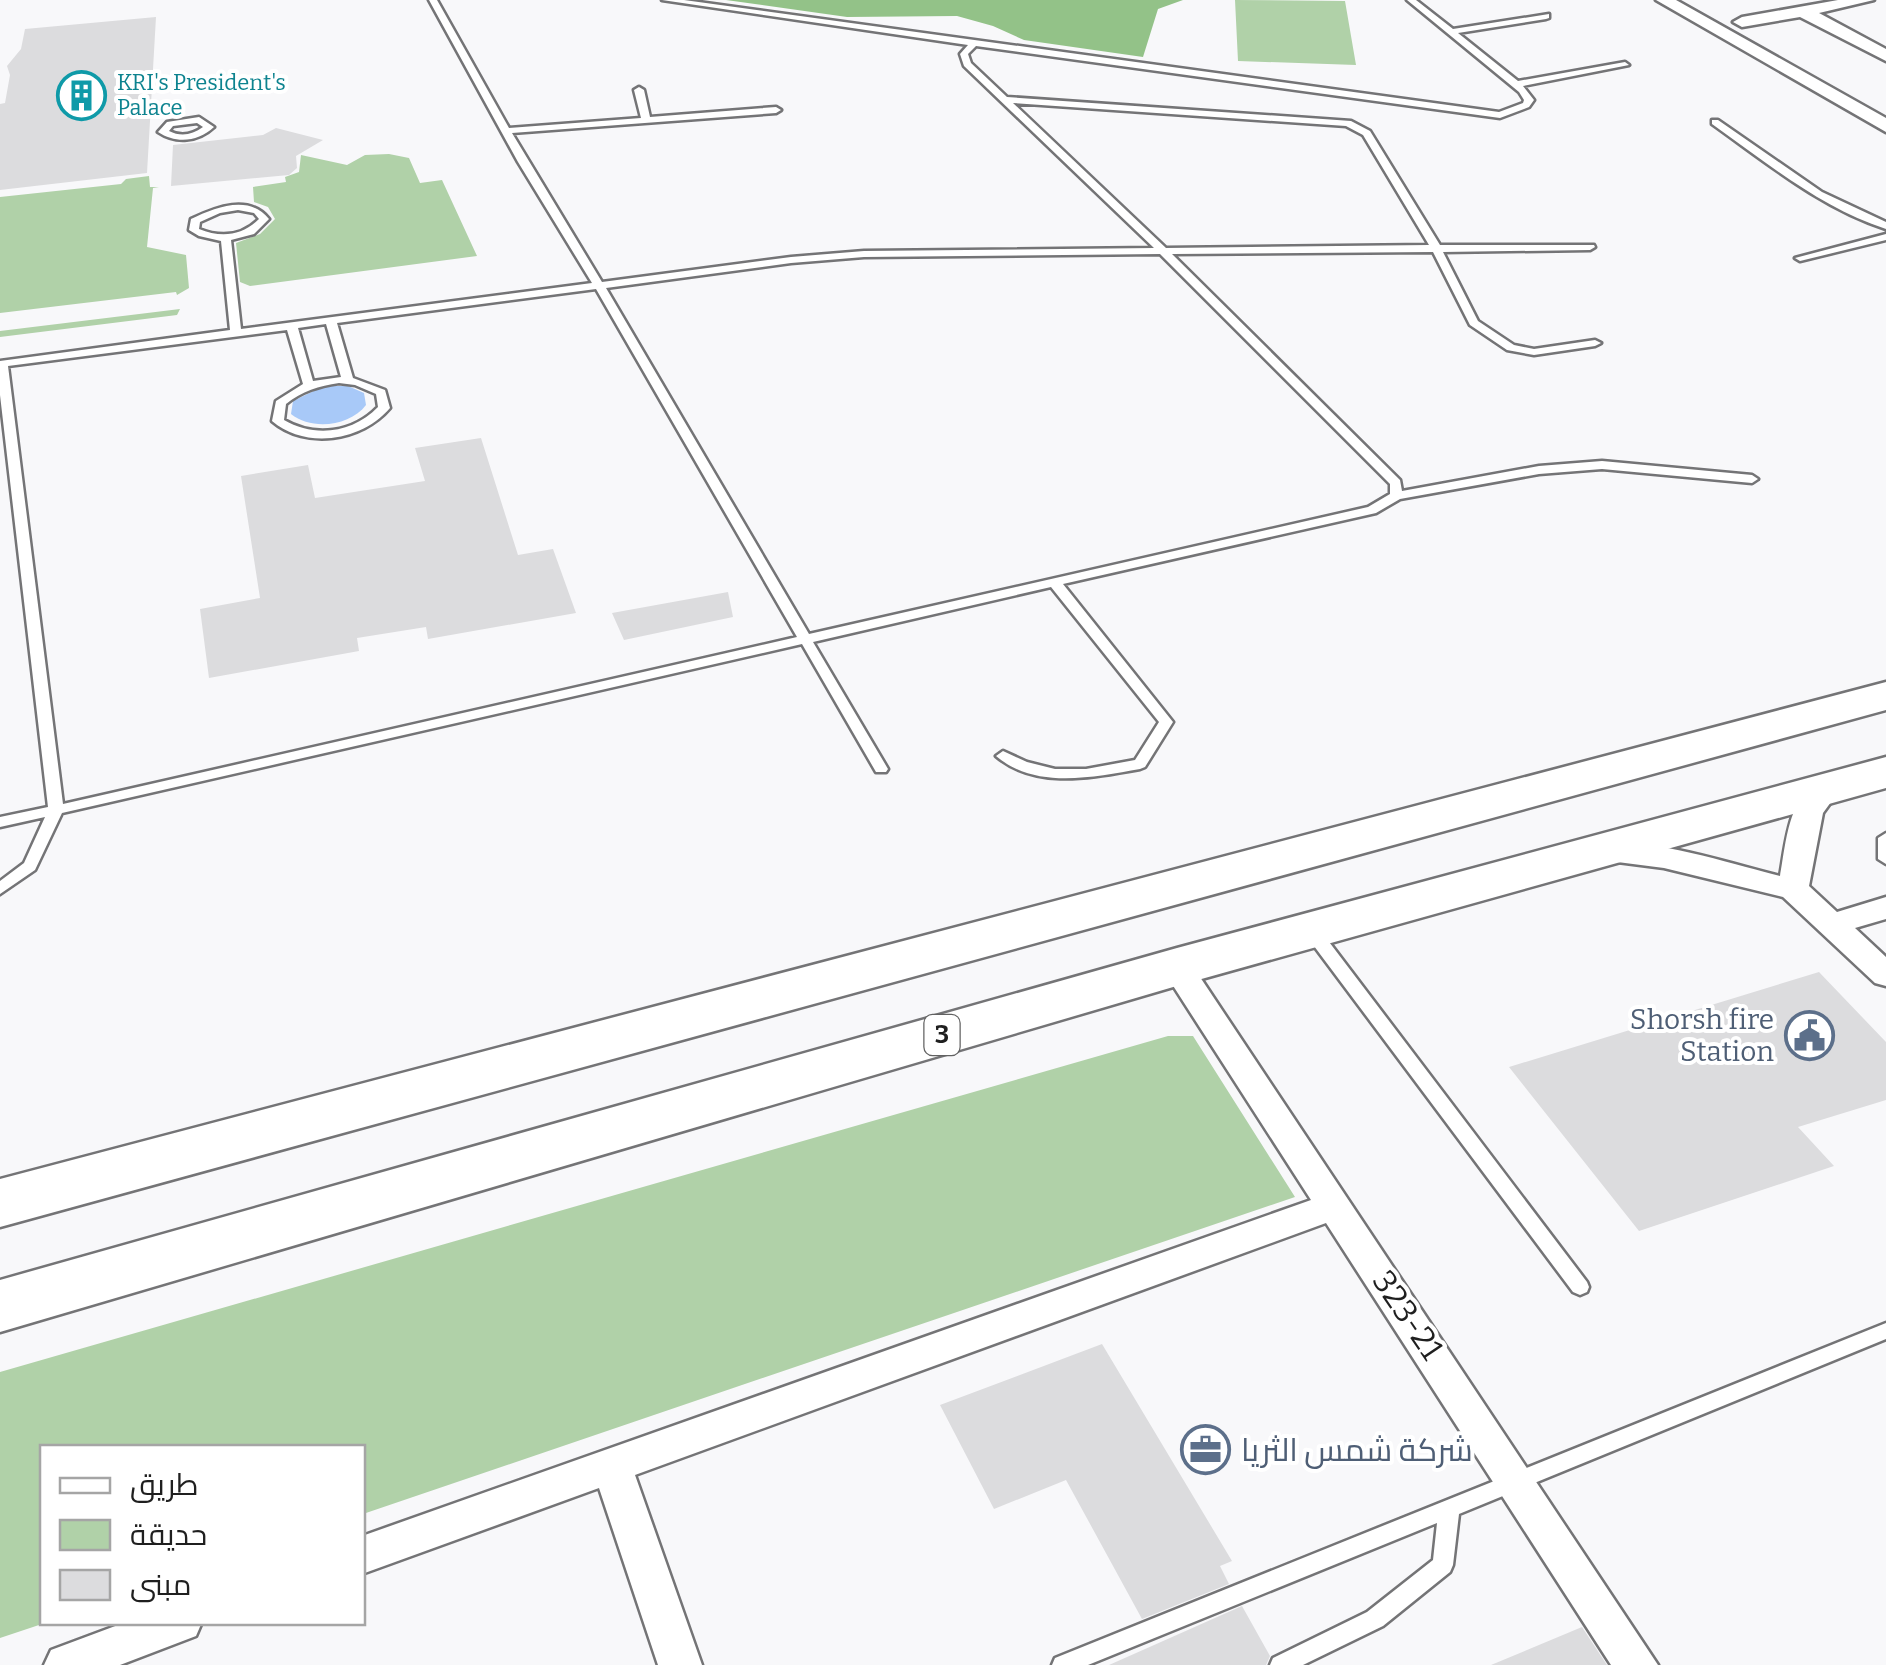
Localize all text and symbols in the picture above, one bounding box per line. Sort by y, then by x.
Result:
building icon: KRI's President's Palace [56,69,108,121]
place label: KRI's President's Palace [117,69,286,121]
place label: Shorsh fire Station [1630,1003,1774,1068]
public building icon: Shorsh fire Station [1783,1009,1835,1061]
road number: 3 [924,1015,960,1055]
street label: 323-21 [1365,1264,1451,1366]
office icon: شركة شمس الثريا [1180,1424,1232,1476]
place label: شركة شمس الثريا [1241,1431,1473,1469]
legend [40,1445,365,1625]
text: طريق [130,1467,199,1503]
text: حديقة [130,1517,207,1553]
text: مبنى [130,1567,191,1603]

